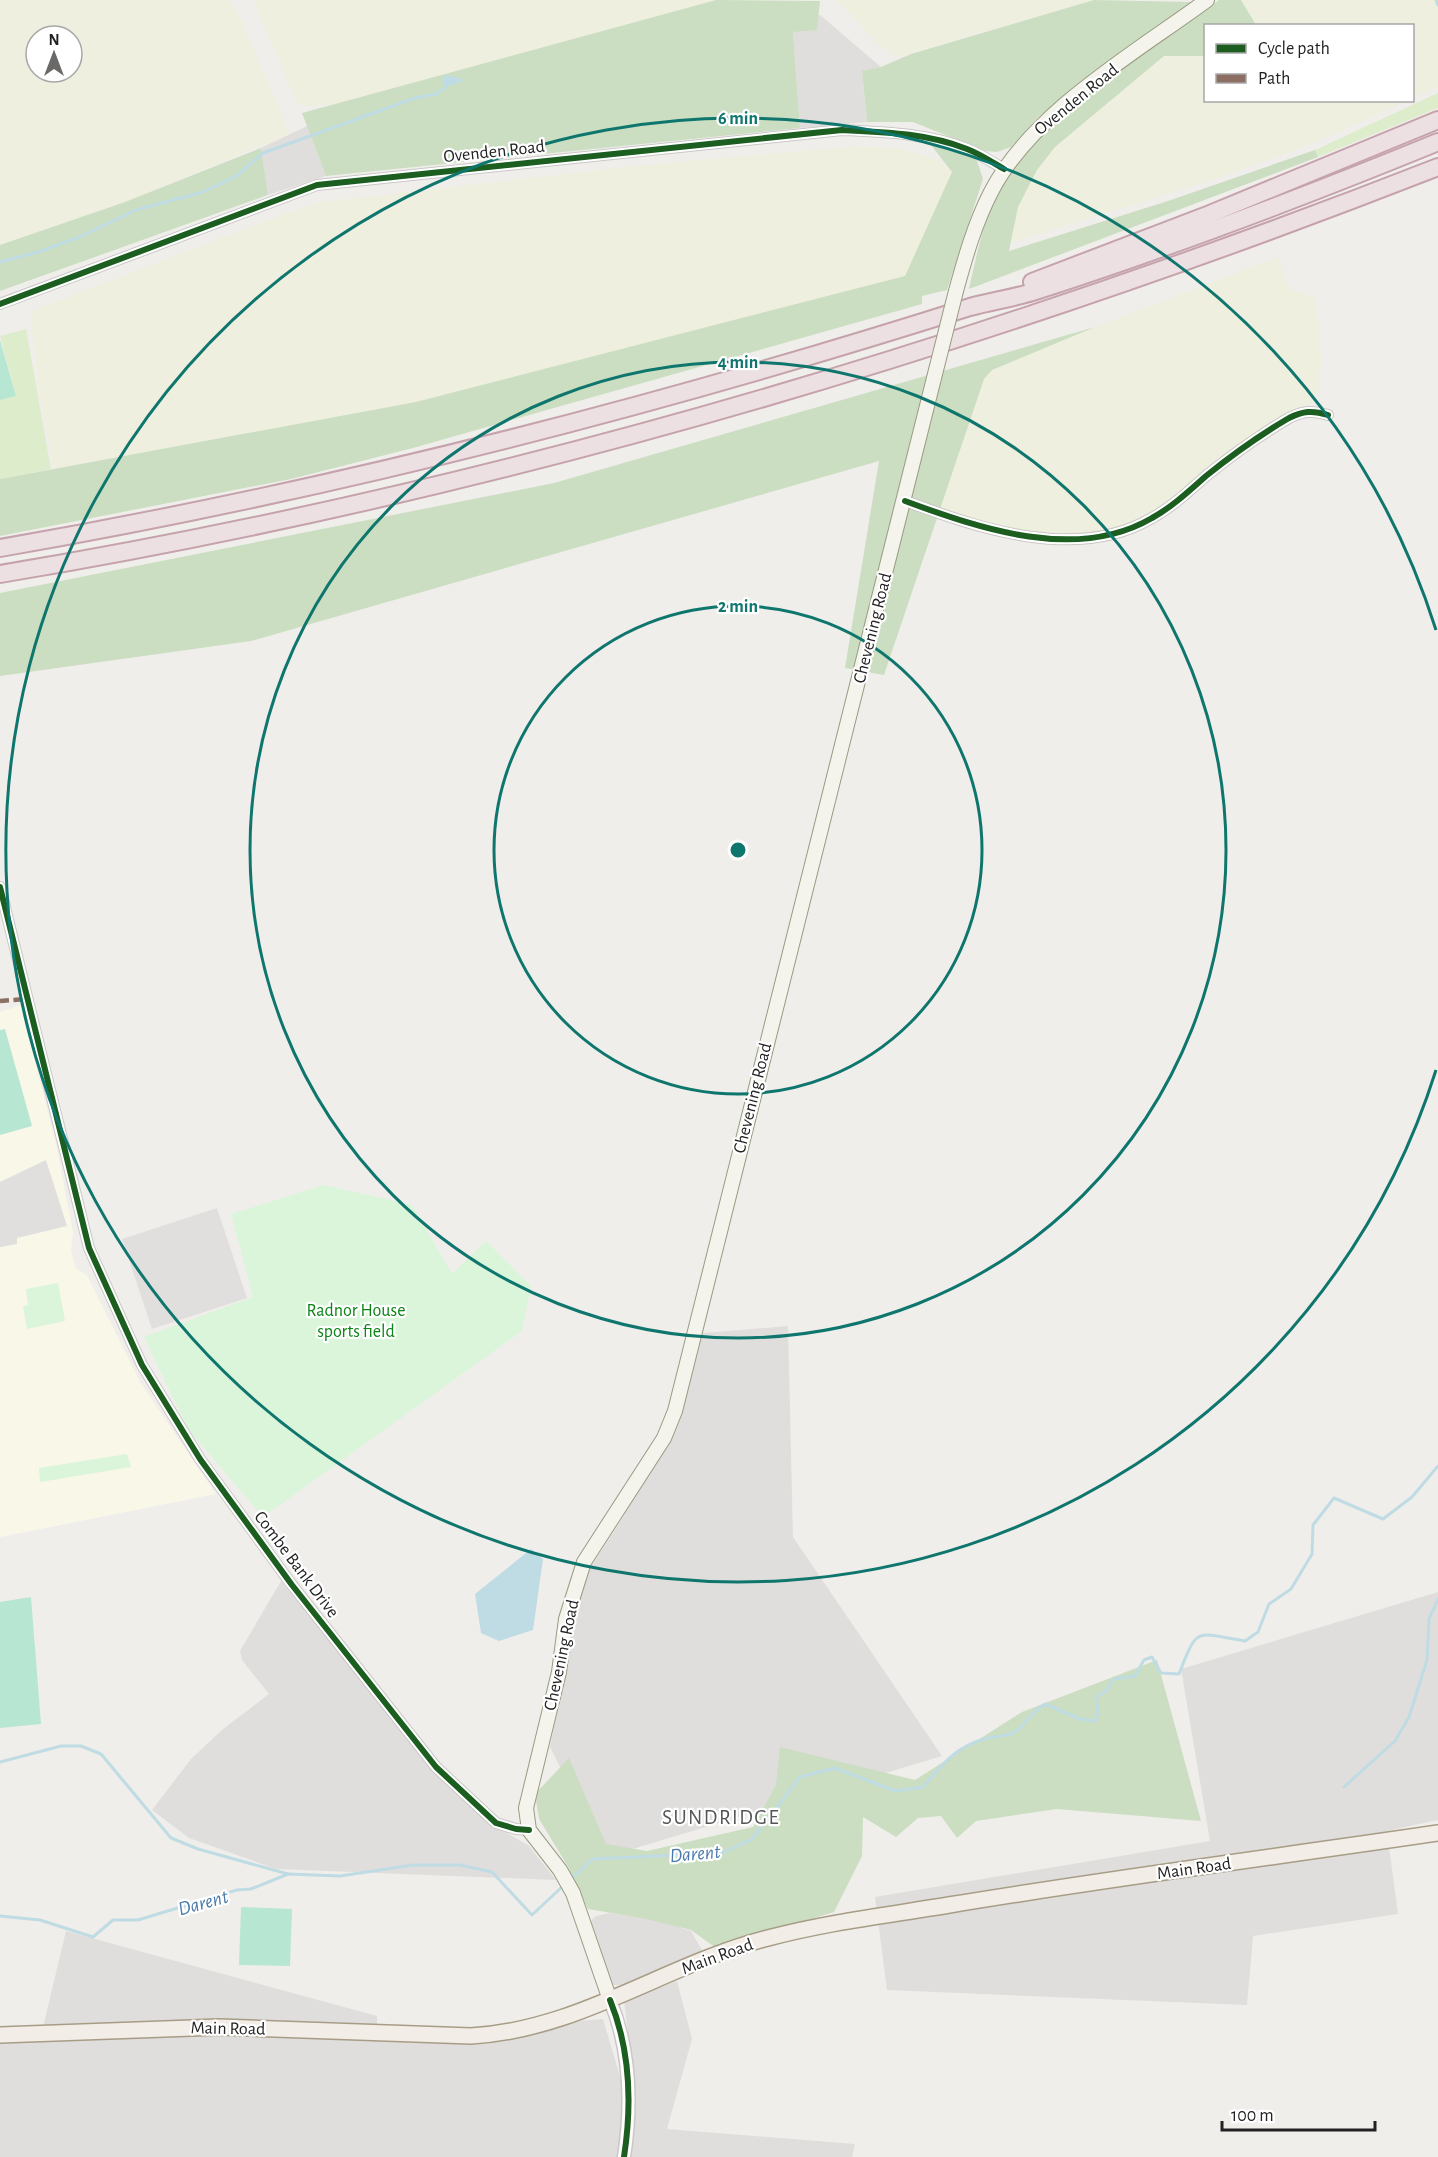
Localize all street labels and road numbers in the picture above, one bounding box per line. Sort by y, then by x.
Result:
street label: Ovenden Road [1031,61,1122,139]
street label: Ovenden Road [442,138,546,166]
street label: Chevening Road [851,571,895,685]
street label: Chevening Road [731,1041,775,1155]
street label: Combe Bank Drive [250,1508,342,1621]
street label: Chevening Road [541,1598,583,1712]
street label: Main Road [1156,1855,1232,1883]
street label: Main Road [679,1936,756,1978]
street label: Main Road [190,2019,266,2039]

